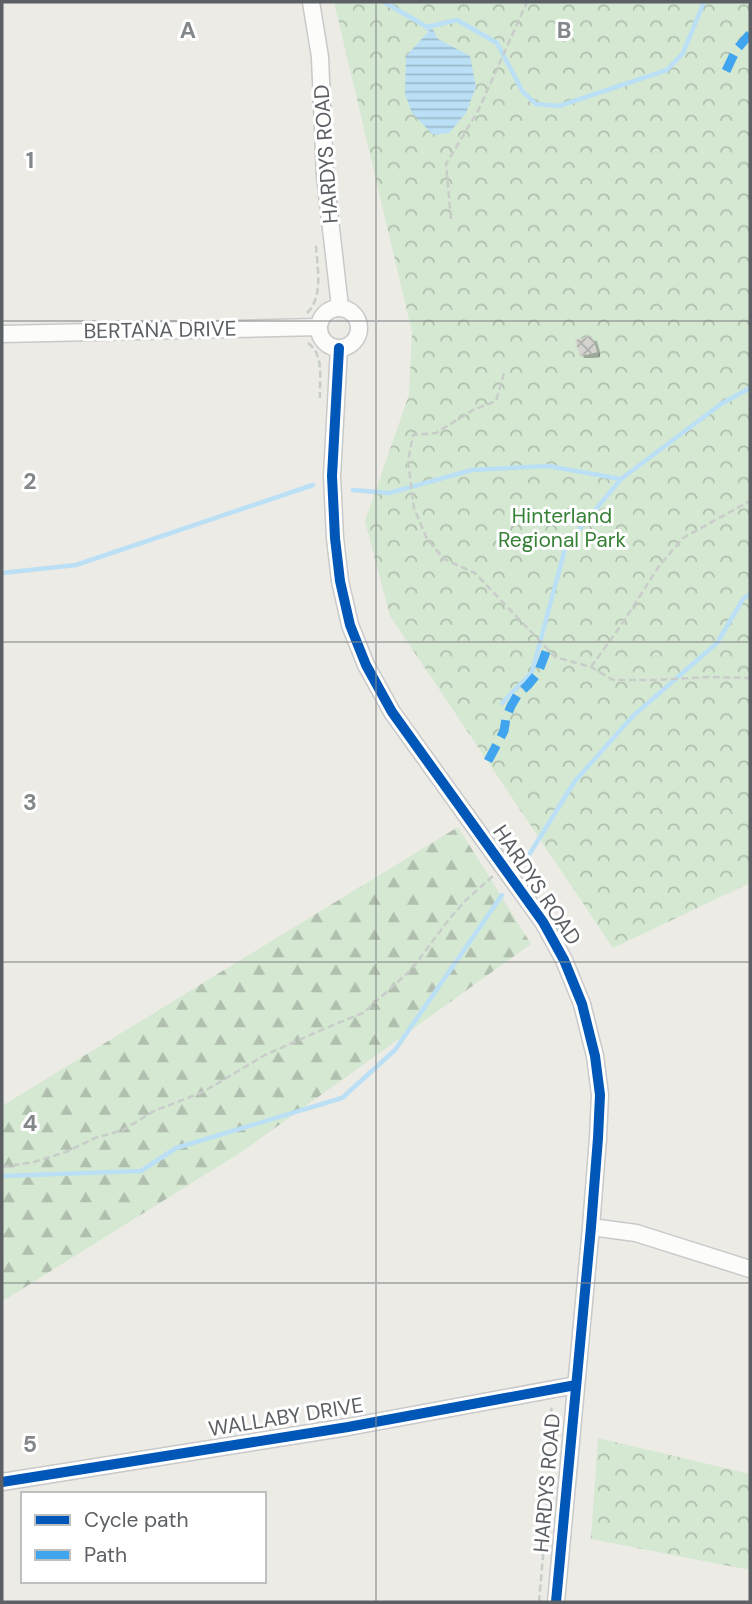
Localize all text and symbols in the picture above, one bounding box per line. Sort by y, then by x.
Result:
text: A [180,15,196,45]
text: B [557,15,571,45]
street label: HARDYS ROAD [307,84,345,224]
text: 1 [26,145,34,175]
street label: BERTANA DRIVE [83,315,237,345]
text: 2 [23,466,37,496]
park label: Hinterland Regional Park [498,502,626,554]
text: 3 [23,787,37,817]
street label: HARDYS ROAD [486,819,588,951]
text: 4 [23,1108,38,1138]
street label: WALLABY DRIVE [207,1391,365,1443]
street label: HARDYS ROAD [527,1412,567,1554]
text: 5 [23,1429,37,1459]
legend [21,1492,266,1583]
text: Cycle path [84,1506,189,1534]
text: Path [84,1541,127,1569]

